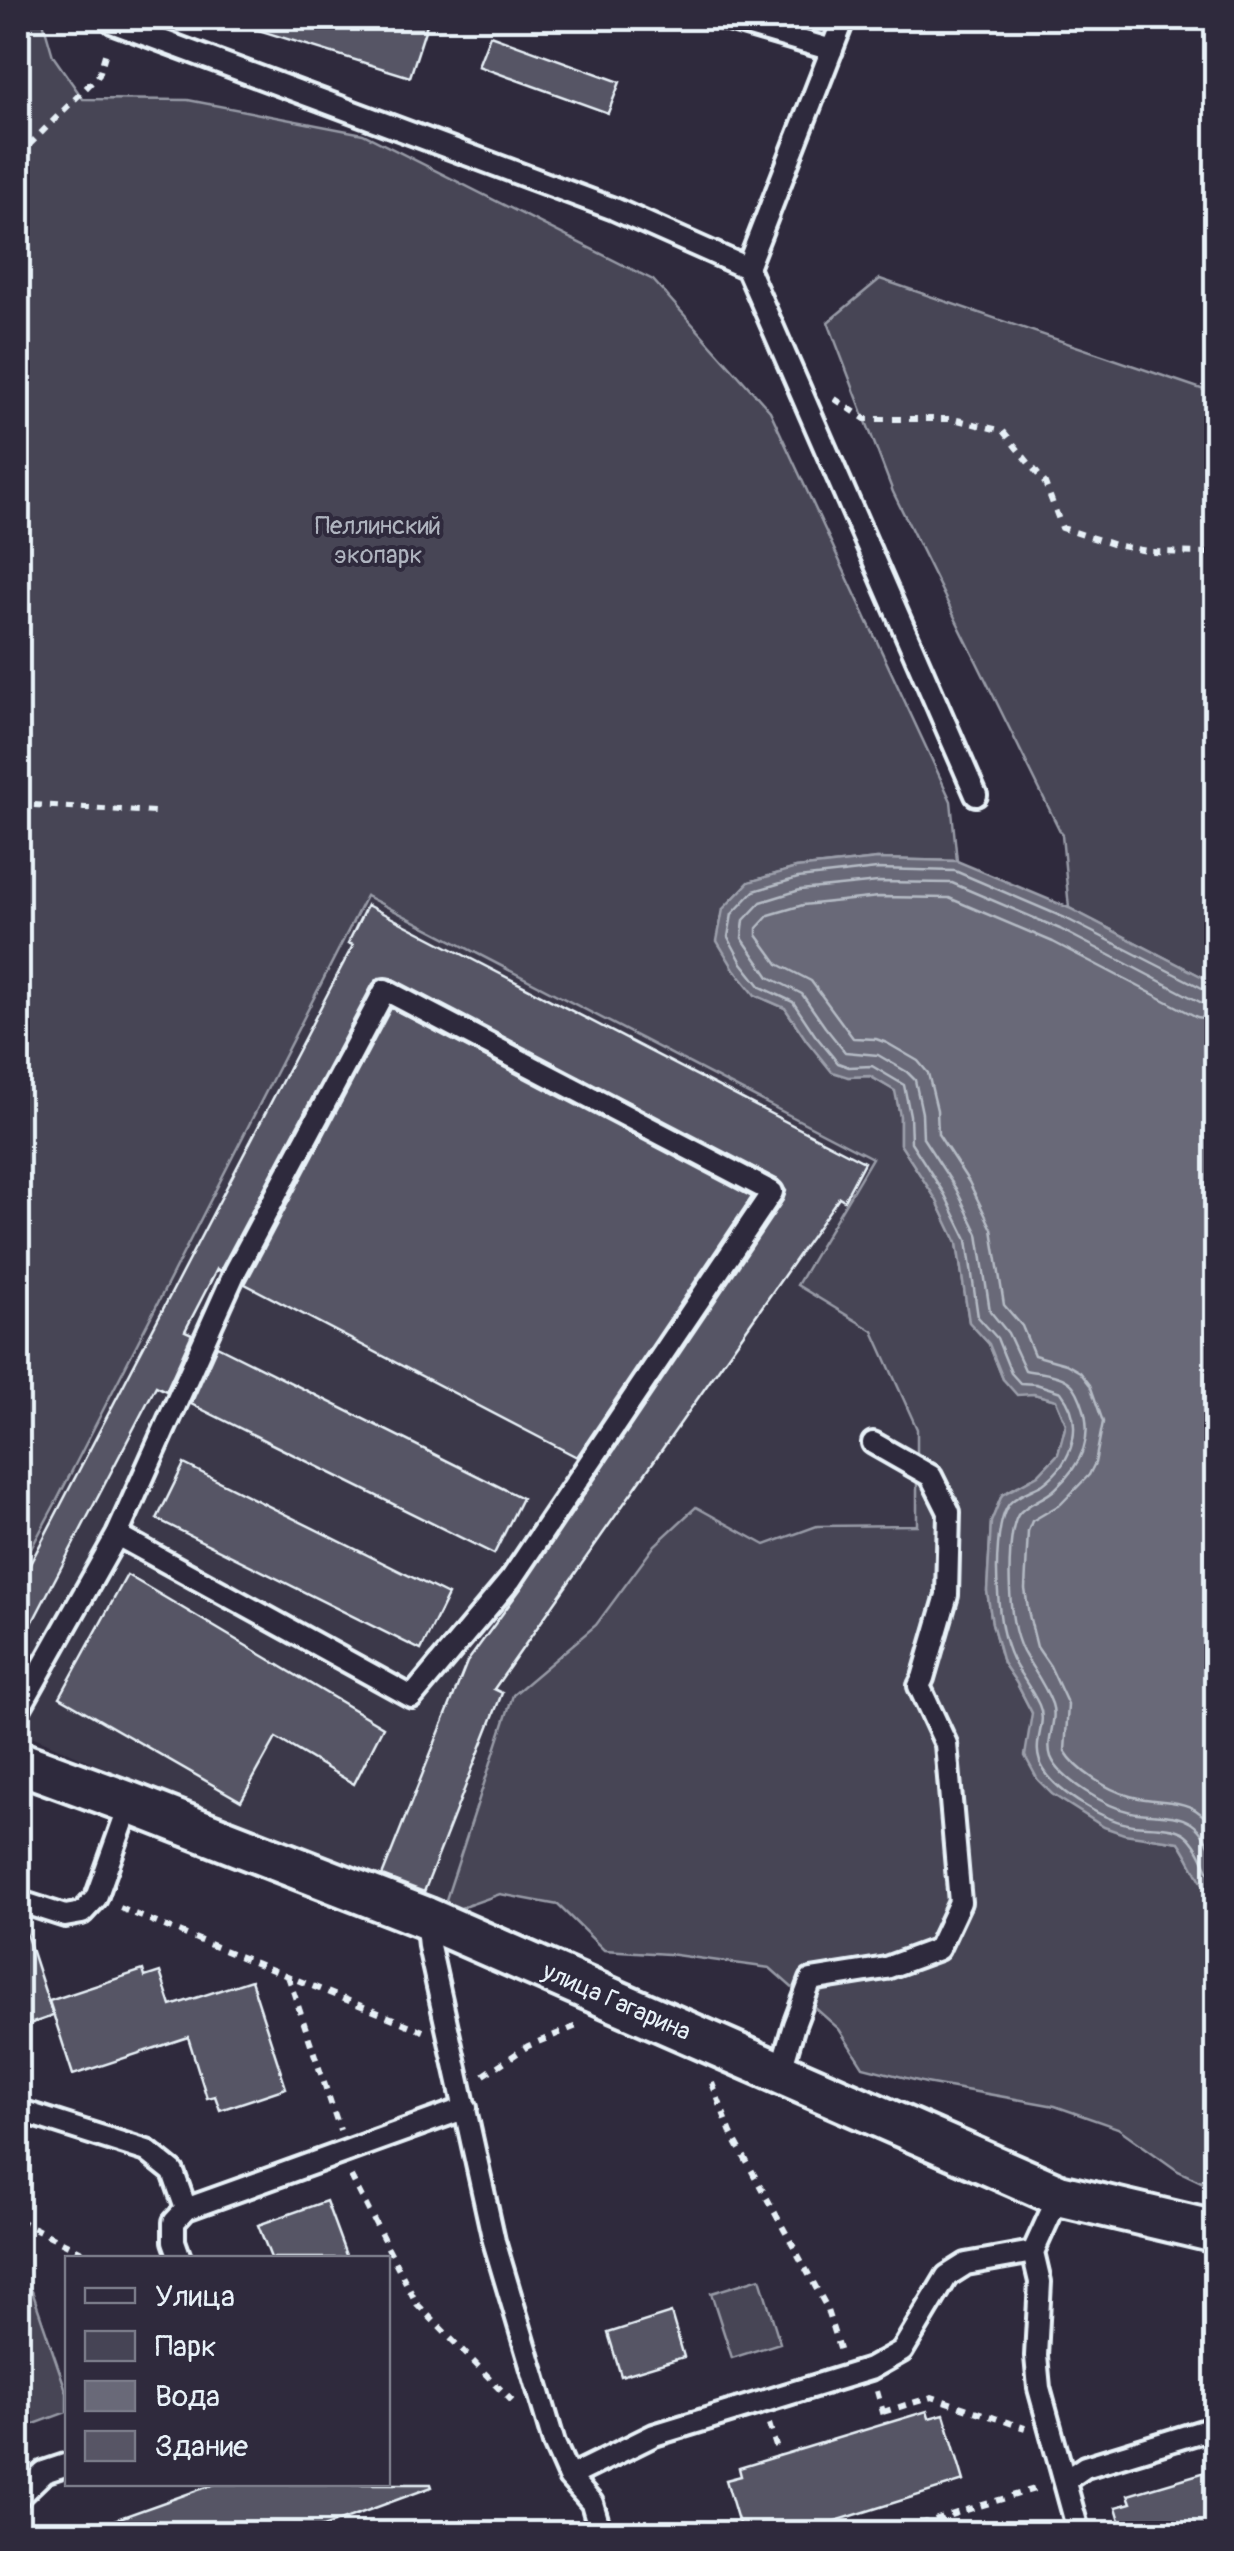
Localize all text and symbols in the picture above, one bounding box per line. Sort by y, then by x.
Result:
park label: Пеллинский экопарк [315,511,441,571]
street label: улица Гагарина [537,1955,696,2047]
legend [65,2256,390,2486]
text: Улица [155,2278,235,2315]
text: Парк [155,2328,217,2365]
text: Вода [155,2378,220,2415]
text: Здание [155,2428,248,2465]

